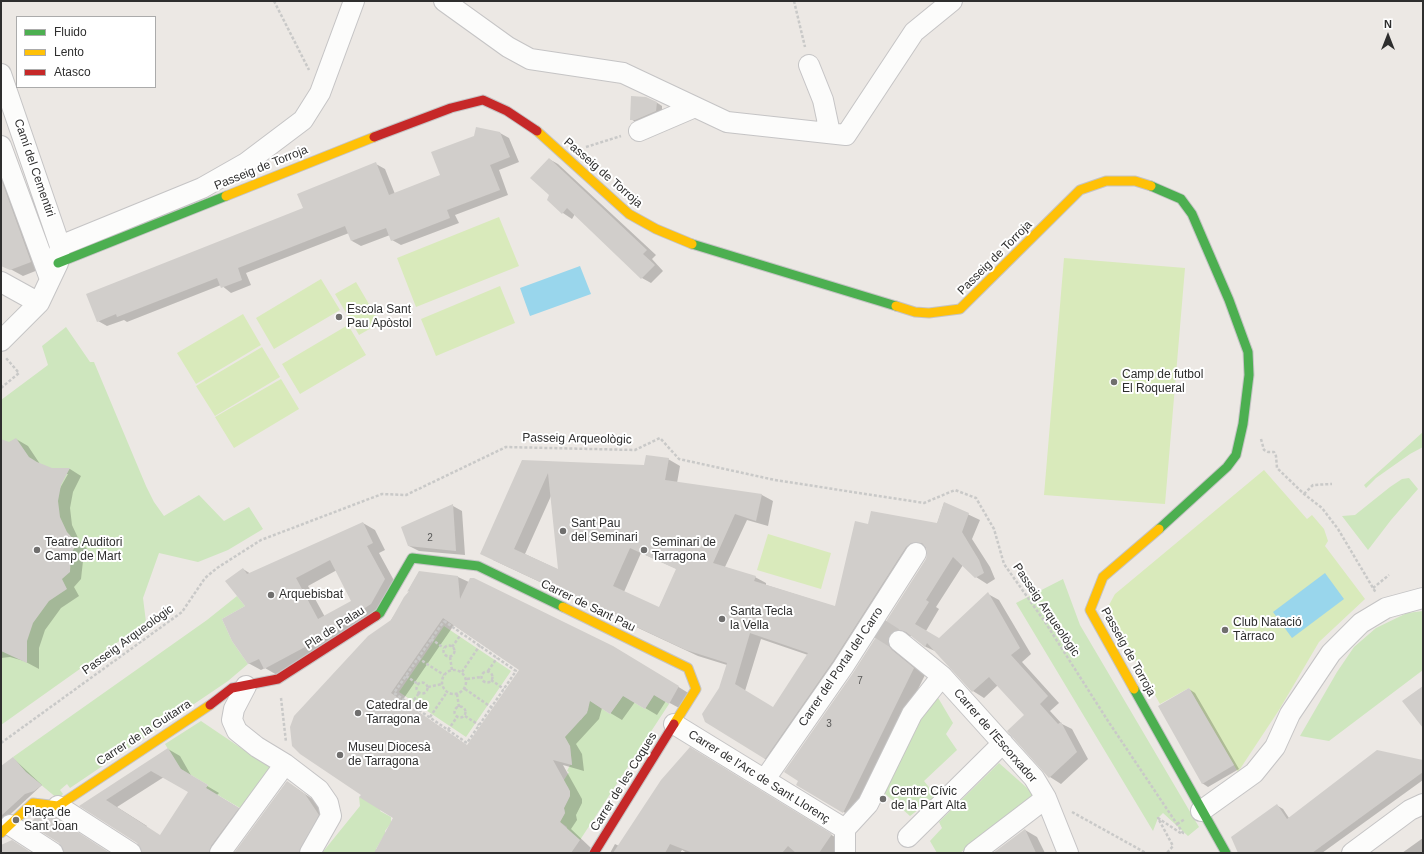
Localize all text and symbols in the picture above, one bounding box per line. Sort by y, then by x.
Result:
legend [16,16,156,88]
north arrow [1368,16,1408,56]
text: N [1384,18,1392,30]
text: Fluido [54,25,87,39]
text: Lento [54,45,84,59]
text: Atasco [54,65,91,79]
street label: Camí del Cementiri [10,117,58,219]
street label: Passeig de Torroja [561,135,645,211]
street label: Passeig de Torroja [212,143,310,193]
street label: Passeig de Torroja [955,218,1035,298]
place label: Escola Sant Pau Apòstol [347,303,412,331]
marker: Escola Sant Pau Apòstol [334,312,344,322]
place label: Camp de futbol El Roqueral [1122,368,1203,396]
marker: Camp de futbol El Roqueral [1109,377,1119,387]
street label: Passeig Arqueològic [522,431,632,447]
place label: Sant Pau del Seminari [571,517,638,545]
marker: Sant Pau del Seminari [558,526,568,536]
house number: 2 [427,532,433,544]
place label: Teatre Auditori Camp de Mart [45,536,122,564]
place label: Seminari de Tarragona [652,536,716,564]
marker: Teatre Auditori Camp de Mart [32,545,42,555]
marker: Seminari de Tarragona [639,545,649,555]
street label: Passeig Arqueològic [1009,561,1083,659]
street label: Carrer de Sant Pau [538,577,638,635]
place label: Arquebisbat [279,588,343,602]
marker: Arquebisbat [266,590,276,600]
street label: Passeig Arqueològic [80,602,176,678]
street label: Pla de Palau [303,603,367,653]
place label: Santa Tecla la Vella [730,605,793,633]
street label: Carrer del Portal del Carro [796,605,886,729]
street label: Passeig de Torroja [1098,605,1158,699]
marker: Santa Tecla la Vella [717,614,727,624]
place label: Club Natació Tàrraco [1233,616,1302,644]
marker: Club Natació Tàrraco [1220,625,1230,635]
house number: 7 [857,675,863,687]
street label: Carrer de l'Escorxador [950,686,1040,786]
street label: Carrer de la Guitarra [94,697,194,769]
place label: Catedral de Tarragona [366,699,428,727]
marker: Catedral de Tarragona [353,708,363,718]
house number: 3 [826,718,832,730]
street label: Carrer de l'Arc de Sant Llorenç [685,727,833,827]
street label: Carrer de les Coques [588,730,660,834]
place label: Museu Diocesà de Tarragona [348,741,431,769]
marker: Museu Diocesà de Tarragona [335,750,345,760]
place label: Centre Cívic de la Part Alta [891,785,966,813]
marker: Centre Cívic de la Part Alta [878,794,888,804]
place label: Plaça de Sant Joan [24,806,78,834]
marker: Plaça de Sant Joan [11,815,21,825]

